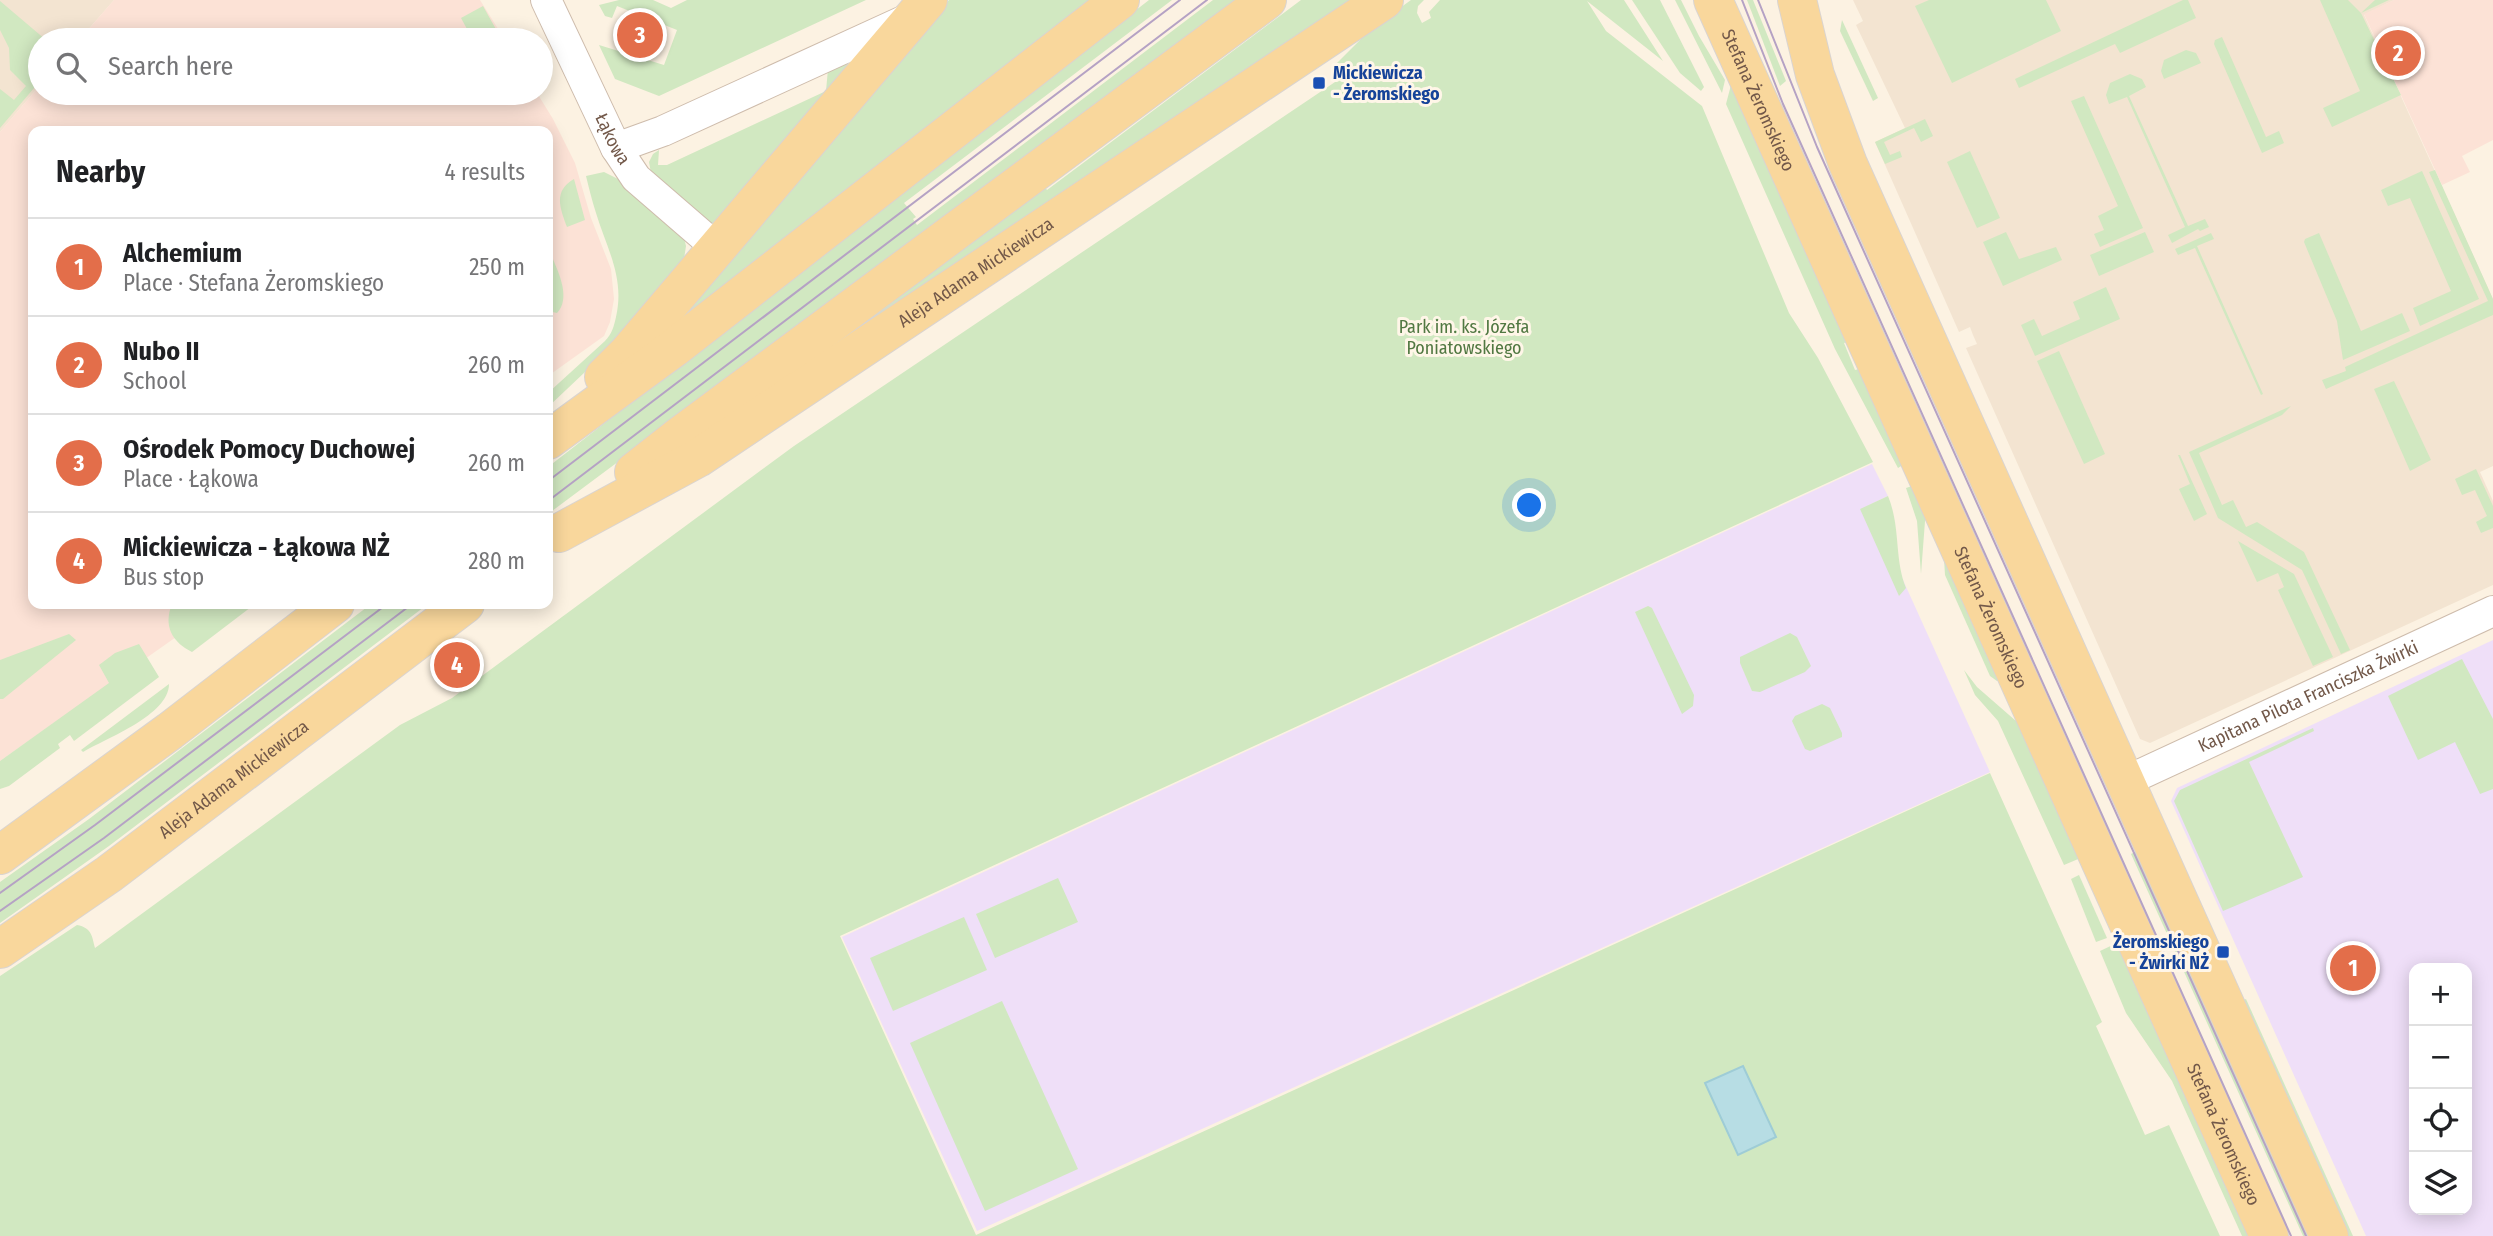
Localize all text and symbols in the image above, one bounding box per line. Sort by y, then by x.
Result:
pin: 3 [617,9,663,61]
street label: Stefana Żeromskiego [1717,26,1800,175]
pin: 2 [2375,27,2421,79]
search box [28,28,553,105]
icon: search [52,48,90,86]
text: Search here [108,51,233,82]
place label: Mickiewicza - Żeromskiego [1333,62,1440,105]
marker: Mickiewicza - Żeromskiego [1311,75,1327,91]
street label: Łąkowa [590,110,635,169]
text: Nearby [56,154,145,190]
text: 4 results [444,158,525,186]
street label: Aleja Adama Mickiewicza [894,213,1058,332]
text: Alchemium [123,238,242,269]
text: 1 [74,253,84,281]
text: 250 m [469,253,525,281]
text: Place · Stefana Żeromskiego [123,269,384,297]
park label: Park im. ks. Józefa Poniatowskiego [1399,316,1530,359]
text: Nubo II [123,336,199,367]
text: 2 [74,351,84,379]
text: 260 m [468,351,525,379]
text: School [123,367,187,395]
text: Ośrodek Pomocy Duchowej [123,434,415,465]
text: 3 [74,449,84,477]
text: 260 m [468,449,525,477]
text: Place · Łąkowa [123,465,259,493]
your location [1512,488,1546,522]
text: Mickiewicza - Łąkowa NŻ [123,532,390,563]
street label: Stefana Żeromskiego [1949,543,2032,692]
text: 4 [73,547,85,575]
text: 280 m [468,547,525,575]
text: Bus stop [123,563,204,591]
street label: Kapitana Pilota Franciszka Żwirki [2195,636,2422,757]
pin: 4 [434,639,480,691]
street label: Aleja Adama Mickiewicza [155,715,313,843]
place label: Żeromskiego - Żwirki NŻ [2113,931,2209,974]
pin: 1 [2330,942,2376,994]
marker: Żeromskiego - Żwirki NŻ [2215,944,2231,960]
map controls [2409,963,2472,1215]
button: + [2409,963,2472,1026]
button: − [2409,1026,2472,1089]
street label: Stefana Żeromskiego [2182,1060,2265,1209]
button: locate [2409,1089,2472,1152]
button: layers [2409,1152,2472,1215]

